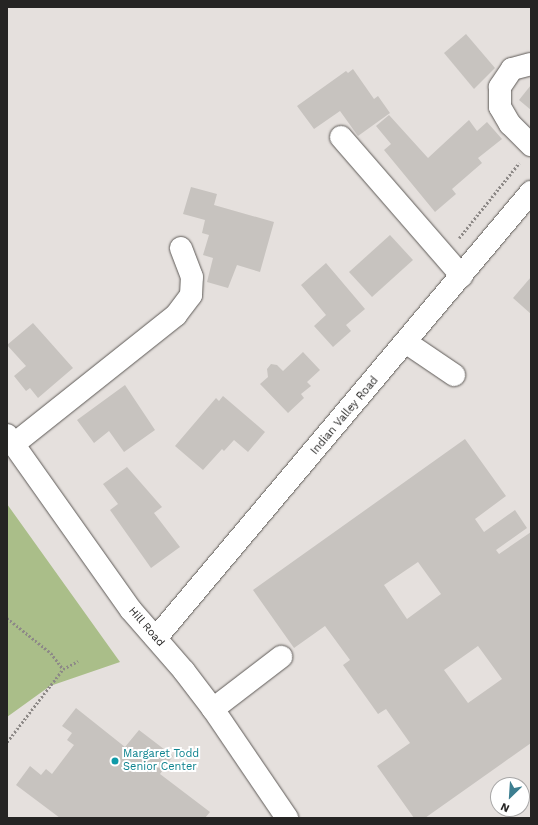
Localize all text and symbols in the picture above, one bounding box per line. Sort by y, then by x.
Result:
street label: Indian Valley Road [308,374,382,458]
street label: Hill Road [125,604,167,650]
place label: Margaret Todd Senior Center [123,748,200,774]
marker: Margaret Todd Senior Center [110,756,120,766]
north arrow [490,777,530,817]
text: N [499,800,512,815]

